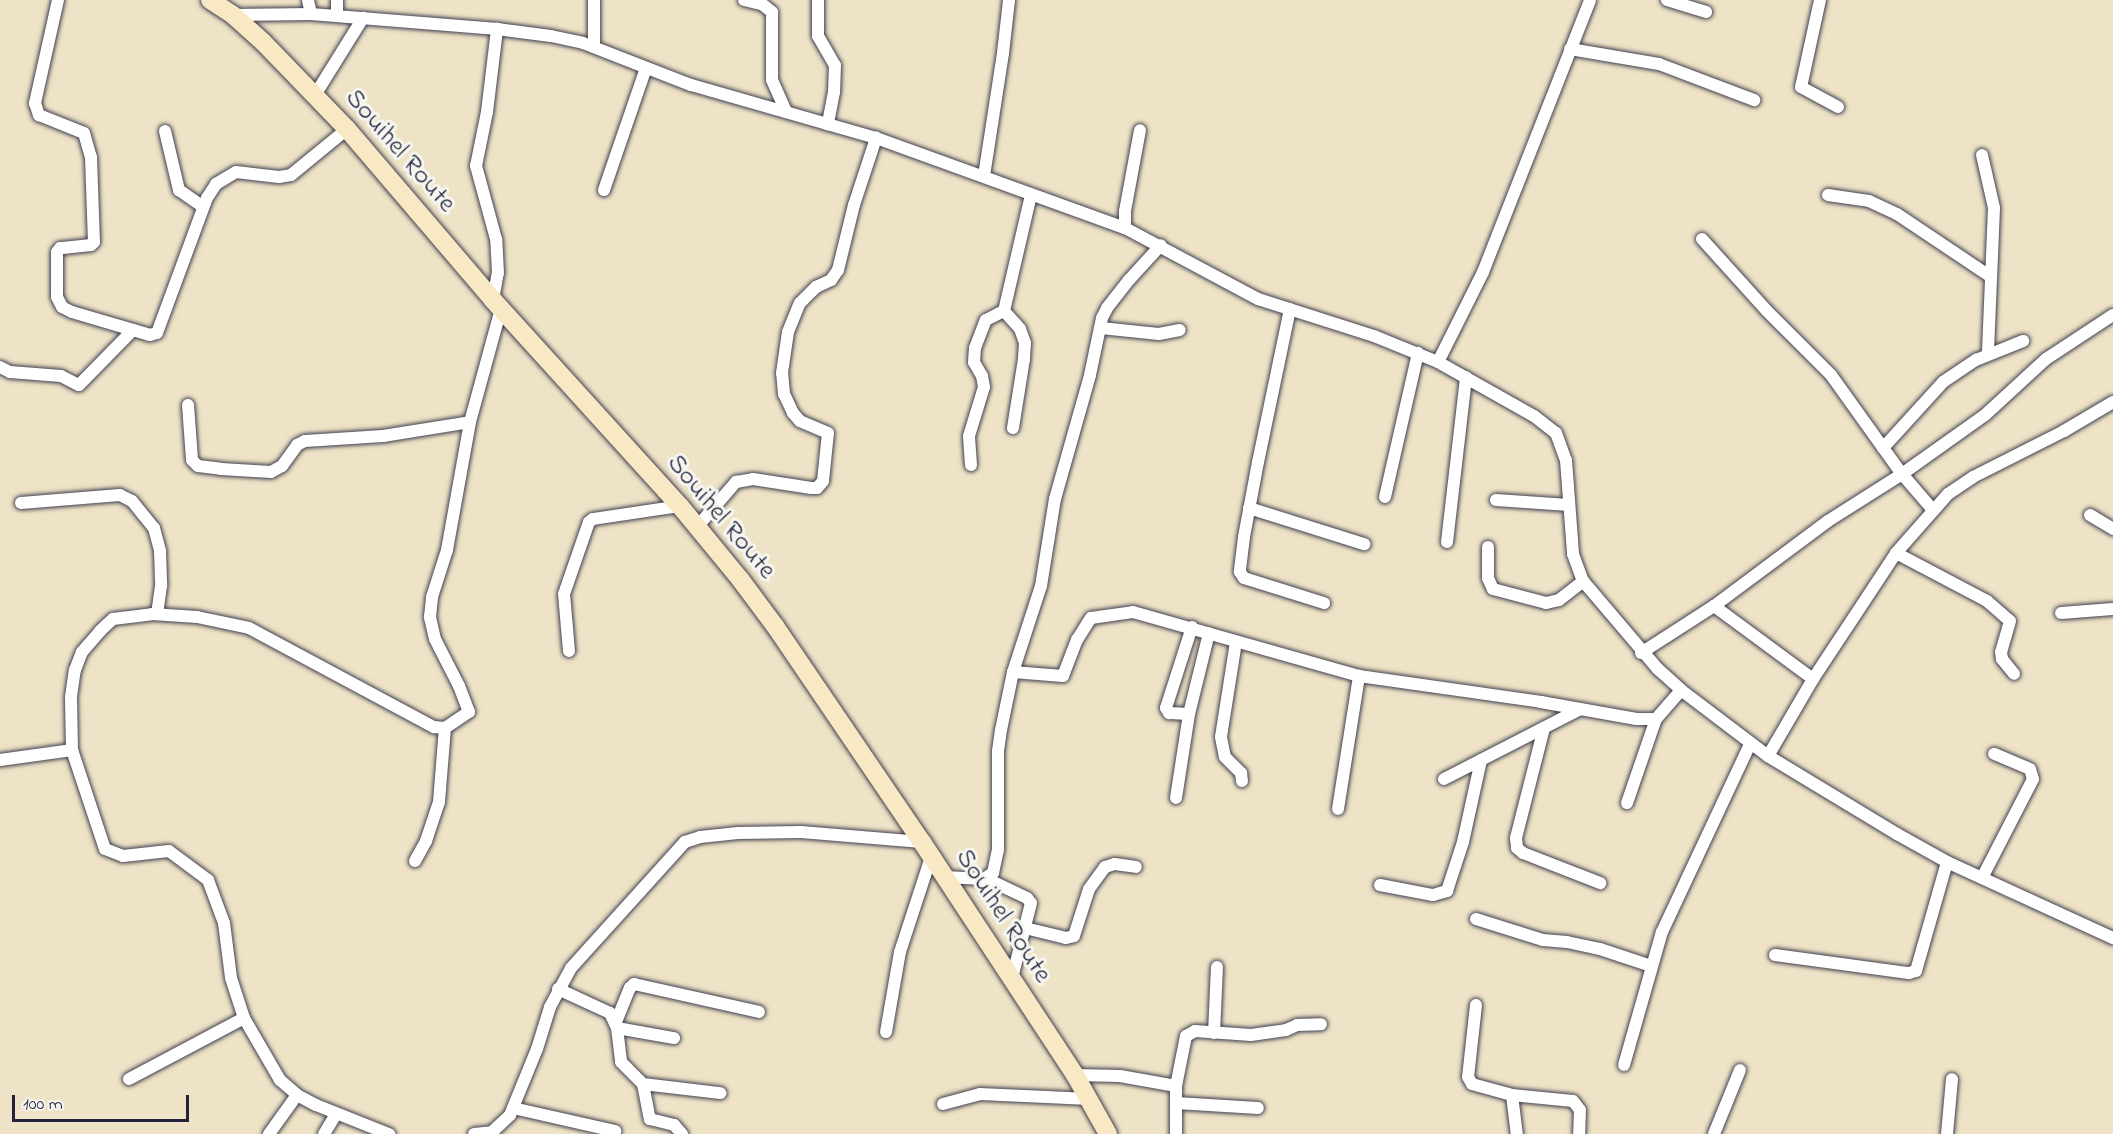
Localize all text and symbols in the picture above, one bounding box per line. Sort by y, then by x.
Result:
street label: Souihel Route [337,83,463,219]
street label: Souihel Route [659,448,783,586]
street label: Souihel Route [948,843,1058,989]
scale bar [15,1083,192,1121]
text: 100 m [23,1092,63,1118]

